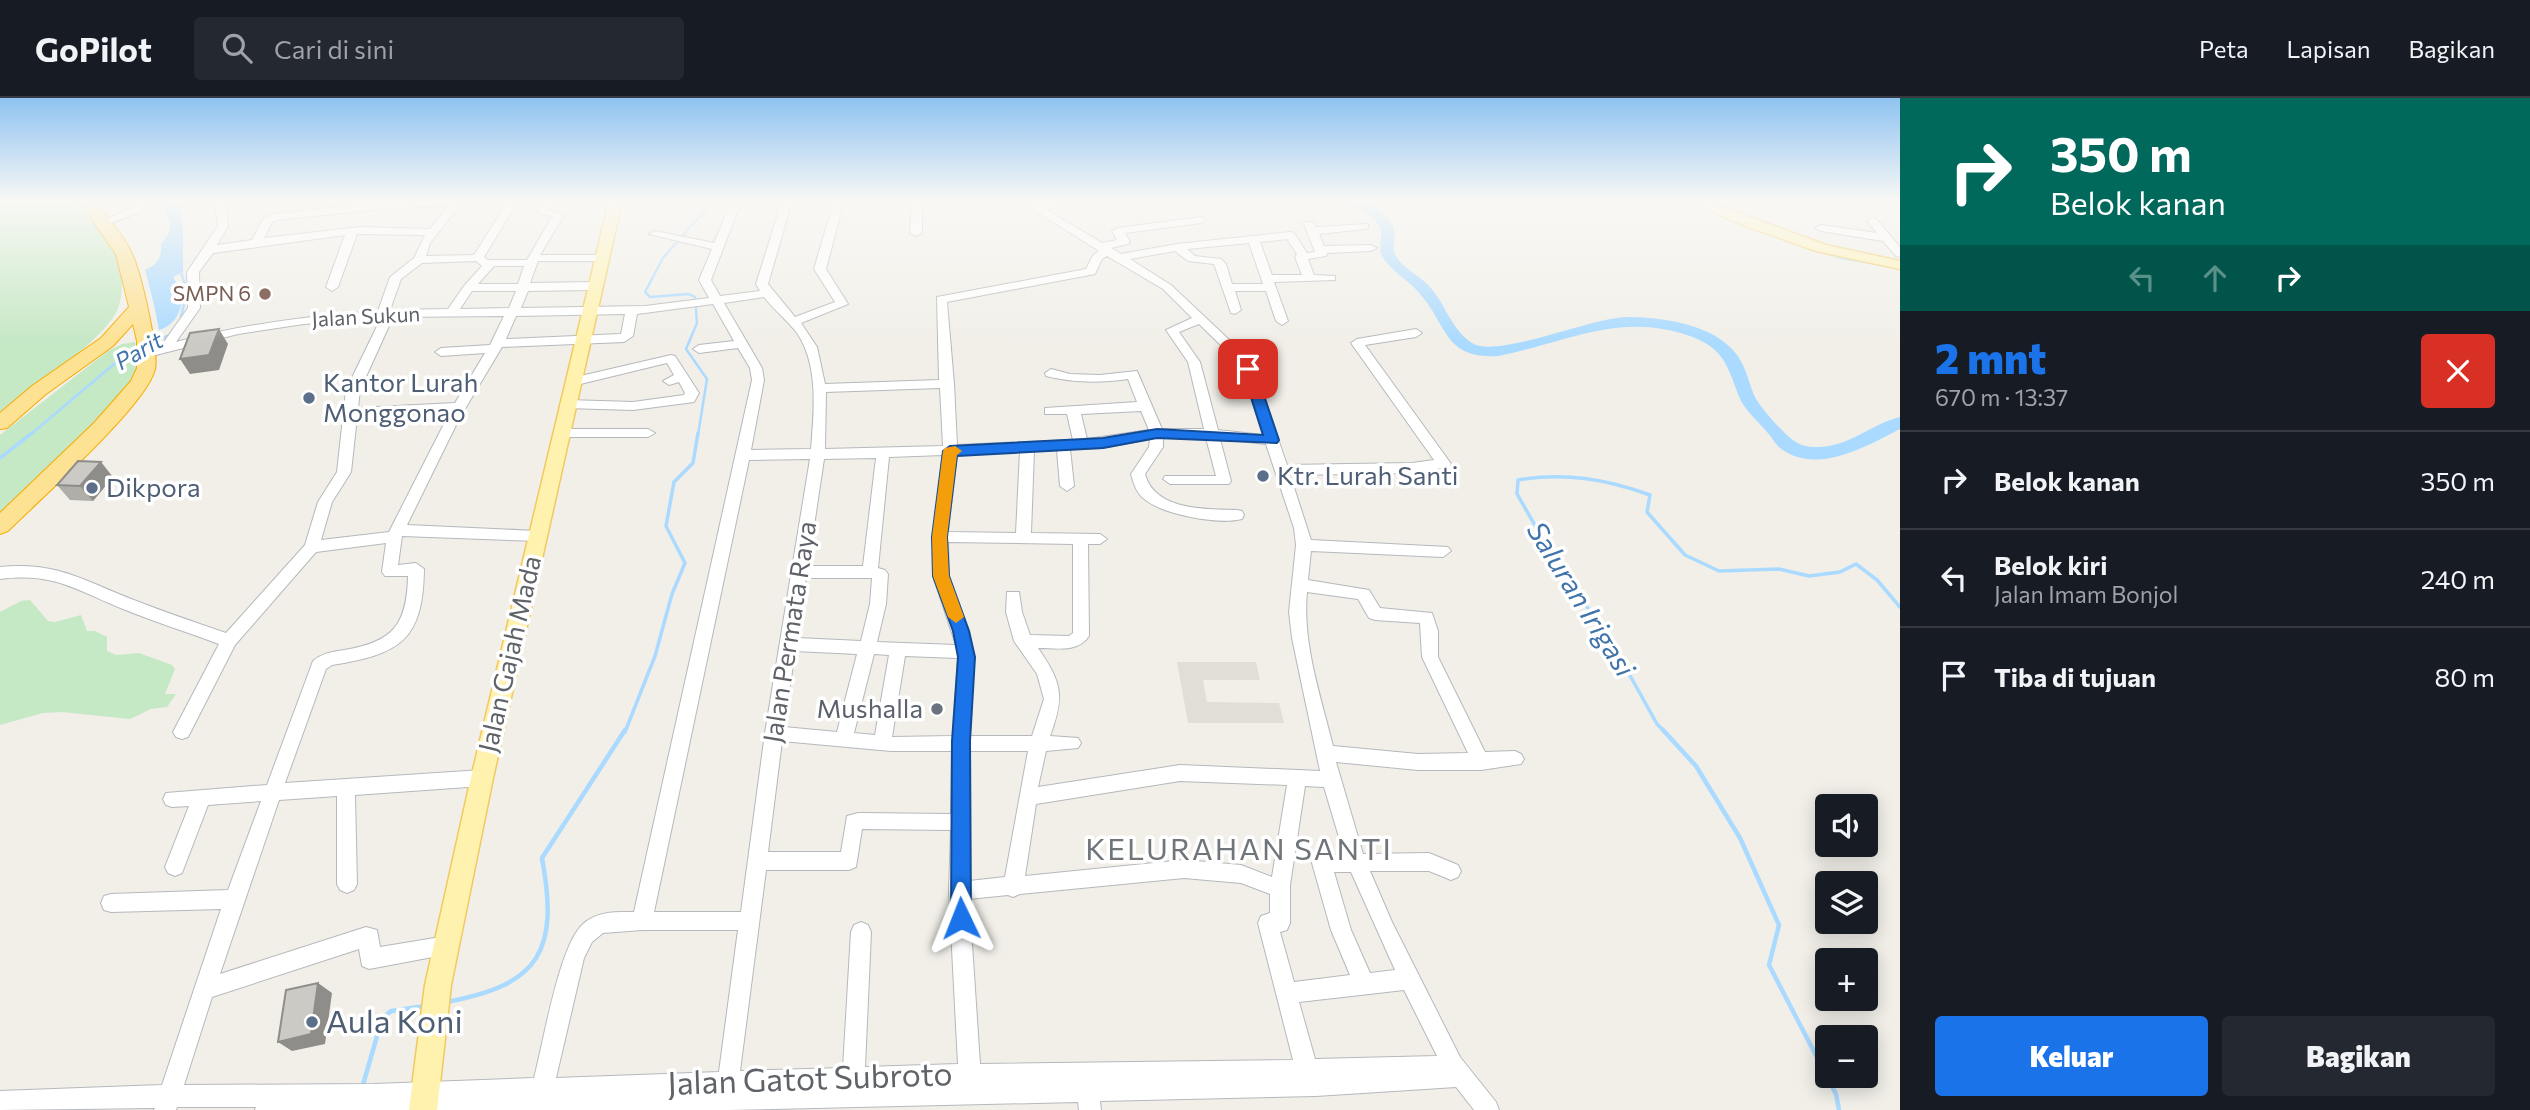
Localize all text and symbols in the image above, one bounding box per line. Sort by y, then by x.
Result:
search box [194,17,684,80]
text: GoPilot [35,28,152,69]
icon: search [218,29,256,67]
text: Cari di sini [274,33,394,64]
text: Peta [2199,34,2249,63]
text: Lapisan [2287,34,2370,63]
text: Bagikan [2408,34,2495,63]
text: 350 m [2050,122,2192,182]
icon: right [1935,126,2026,217]
text: Belok kanan [2050,182,2226,222]
icon: left [2123,259,2161,297]
icon: ahead [2196,259,2234,297]
icon: right [2269,259,2307,297]
place label: SMPN 6 [173,280,251,305]
marker: SMPN 6 [257,286,273,302]
street label: Jalan Sukun [311,300,421,331]
water label: Parit [109,325,168,375]
text: 2 mnt [1935,331,2046,383]
button: close [2421,334,2495,408]
pin [1218,339,1278,399]
icon: arrive [1229,350,1267,388]
place label: Kantor Lurah Monggonao [323,366,478,427]
text: 670 m · 13:37 [1935,383,2068,411]
marker: Kantor Lurah Monggonao [301,390,317,406]
place label: Ktr. Lurah Santi [1277,459,1458,490]
icon: right [1935,461,1973,499]
text: Belok kanan [1994,465,2140,496]
text: 350 m [2421,465,2495,496]
marker: Ktr. Lurah Santi [1255,468,1271,484]
place label: Dikpora [106,471,201,502]
marker: Dikpora [84,480,100,496]
water label: Saluran Irigasi [1521,515,1643,683]
street label: Jalan Permata Raya [756,519,821,745]
text: Belok kiri [1994,549,2108,580]
street label: Jalan Gajah Mada [471,552,546,755]
icon: left [1935,559,1973,597]
text: 240 m [2421,563,2495,594]
text: Jalan Imam Bonjol [1994,580,2178,608]
icon: arrive [1935,657,1973,695]
text: Tiba di tujuan [1994,661,2156,692]
text: 80 m [2435,661,2495,692]
place label: Mushalla [817,692,923,723]
marker: Mushalla [929,701,945,717]
map controls [1815,794,1878,1088]
button: sound [1815,794,1878,857]
district label: KELURAHAN SANTI [1085,829,1393,866]
button: layers [1815,871,1878,934]
position arrow [924,881,998,955]
button: + [1815,948,1878,1011]
place label: Aula Koni [326,1000,463,1040]
marker: Aula Koni [304,1014,320,1030]
button: Keluar [1935,1016,2208,1096]
button: Bagikan [2222,1016,2495,1096]
button: − [1815,1025,1878,1088]
street label: Jalan Gatot Subroto [667,1052,953,1102]

